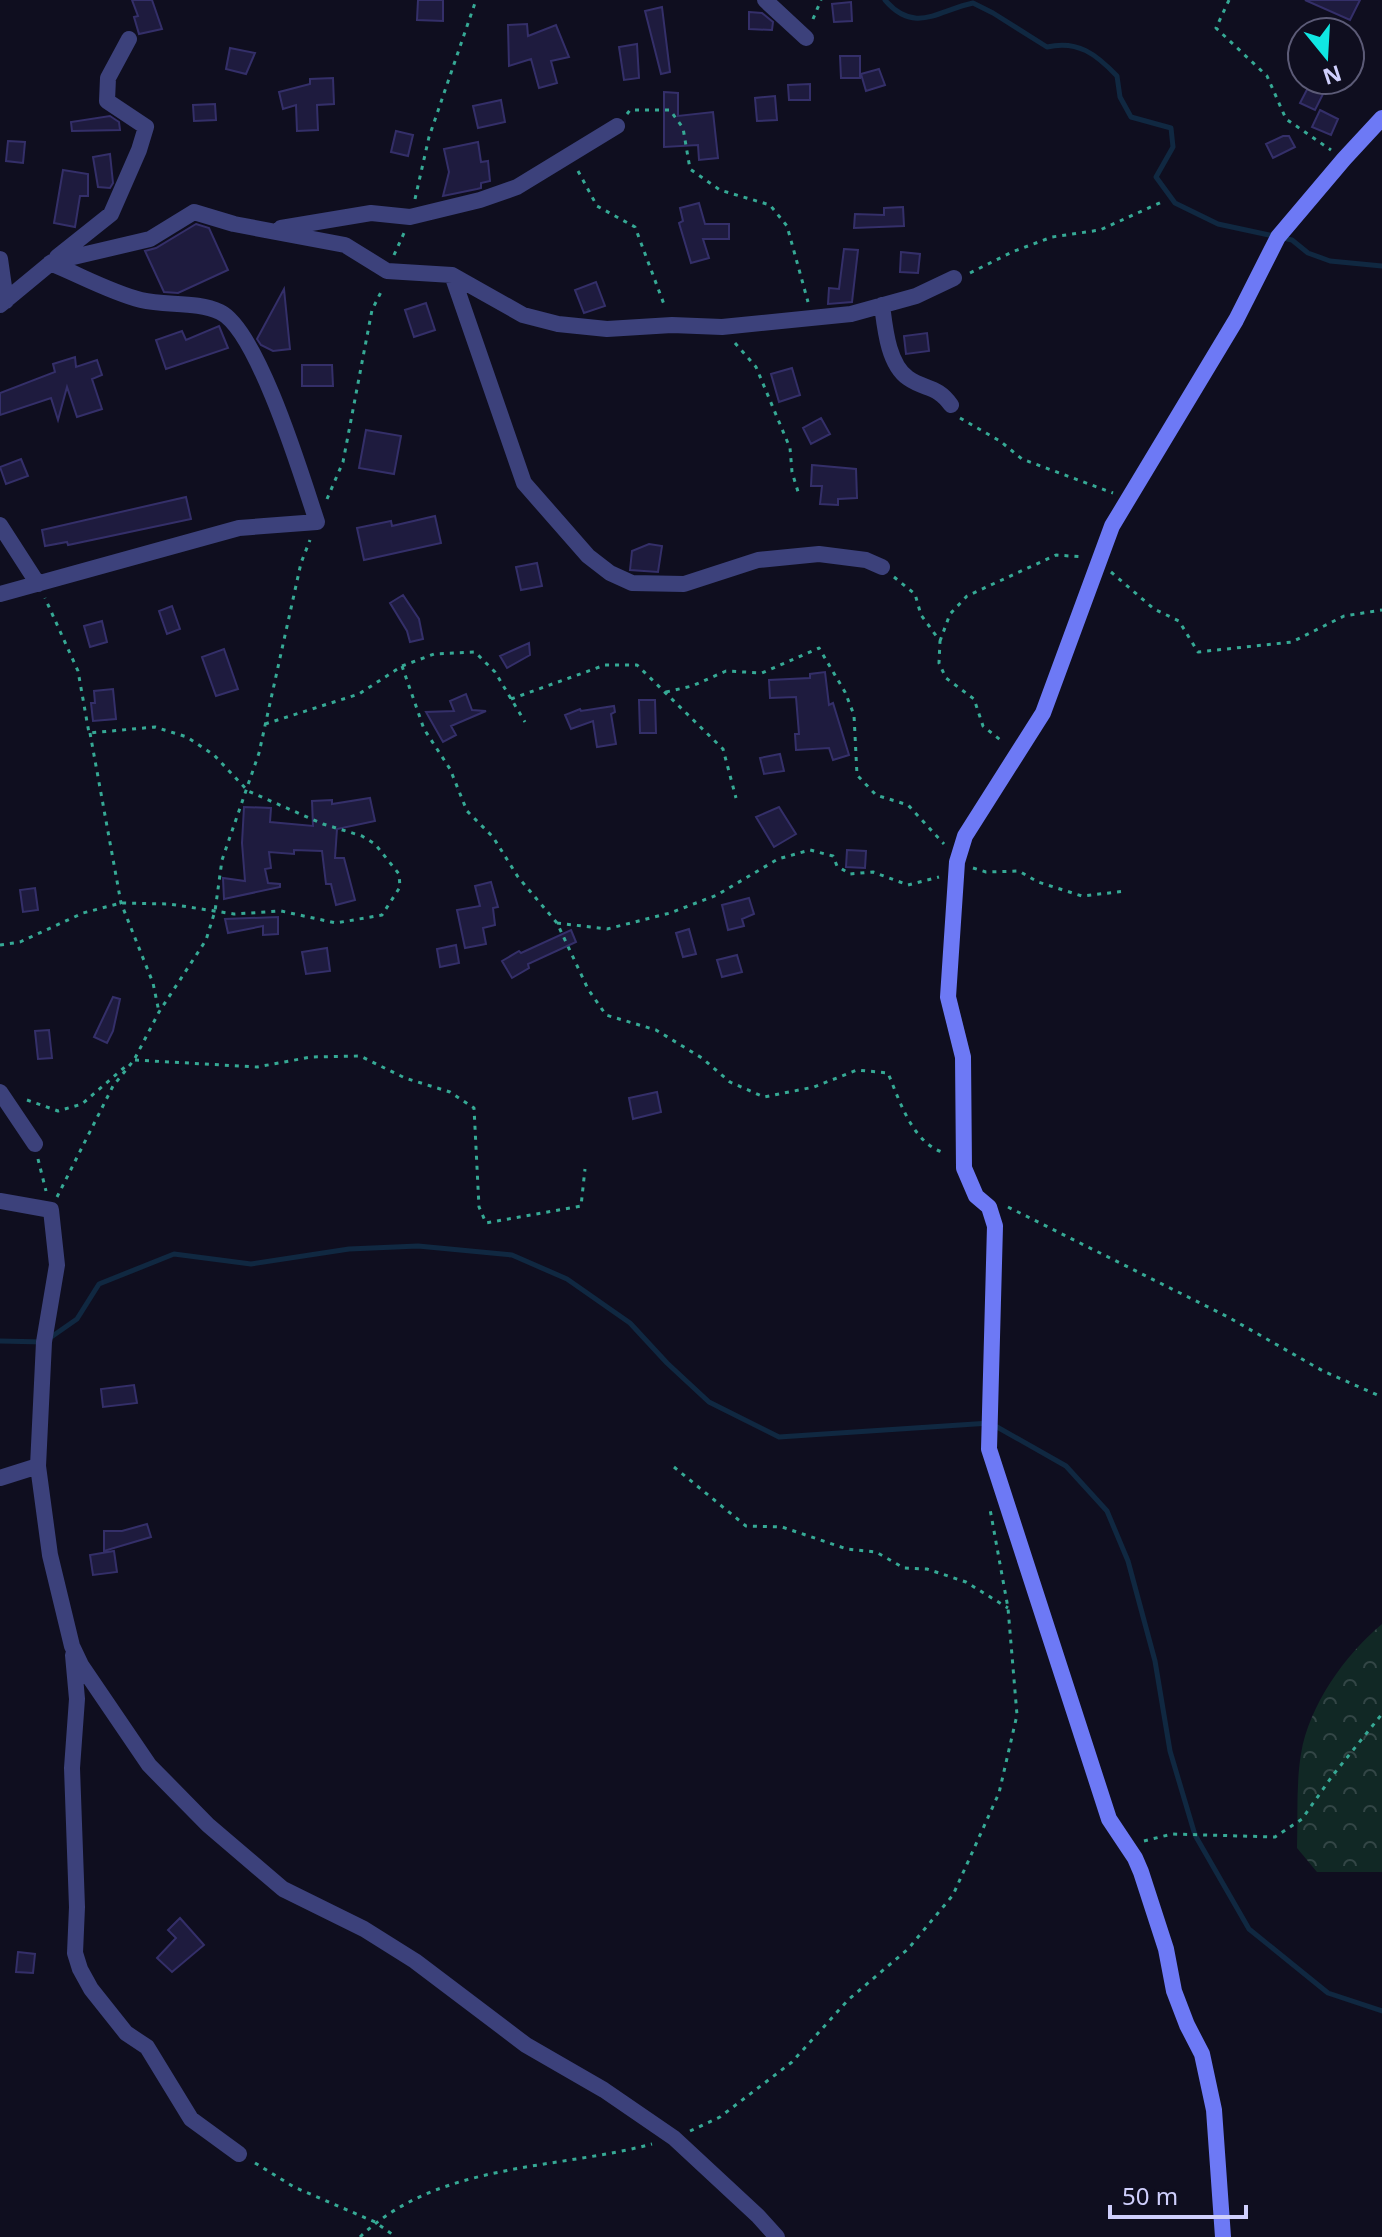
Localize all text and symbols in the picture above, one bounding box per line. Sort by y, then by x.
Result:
north arrow [1286,16,1366,96]
text: N [1319,59,1346,93]
scale bar [1110,2169,1246,2219]
text: 50 m [1122,2179,1178,2212]

